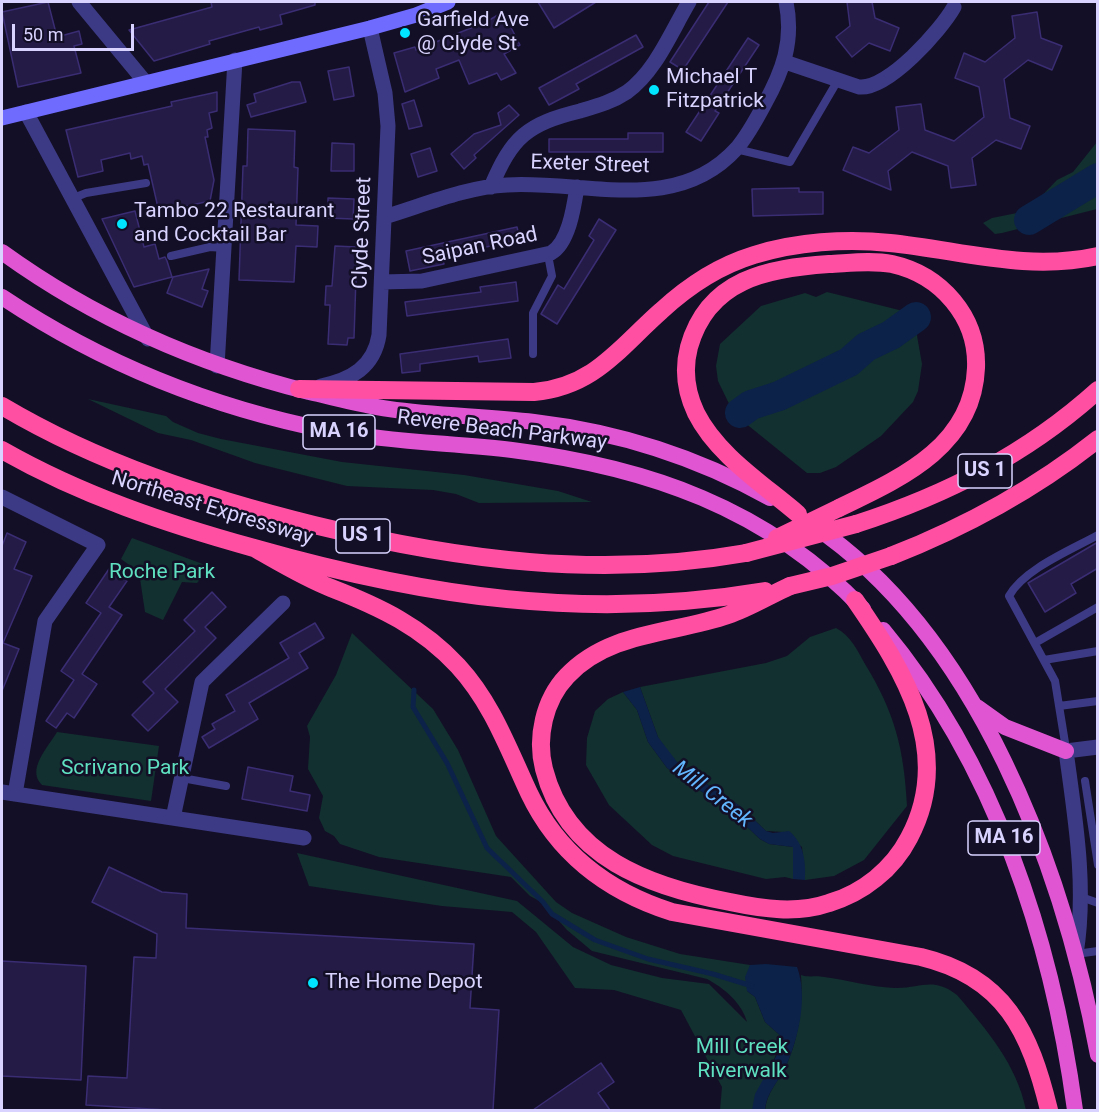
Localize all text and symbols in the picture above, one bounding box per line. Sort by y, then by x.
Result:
place label: Garfield Ave @ Clyde St [417,8,529,58]
scale bar [15,12,136,50]
text: 50 m [23,24,63,45]
marker: Garfield Ave @ Clyde St [398,26,412,40]
place label: Michael T Fitzpatrick [666,65,764,115]
marker: Michael T Fitzpatrick [647,83,661,97]
street label: Exeter Street [530,150,650,180]
street label: Clyde Street [348,177,378,289]
place label: Tambo 22 Restaurant and Cocktail Bar [134,199,334,249]
marker: Tambo 22 Restaurant and Cocktail Bar [115,217,129,231]
street label: Saipan Road [420,222,540,272]
street label: Revere Beach Parkway [396,406,608,456]
road number: MA 16 [303,415,375,449]
road number: US 1 [958,454,1012,488]
street label: Northeast Expressway [108,466,316,552]
road number: US 1 [336,519,390,553]
park label: Roche Park [109,560,215,586]
park label: Scrivano Park [61,756,189,782]
water label: Mill Creek [667,756,757,834]
road number: MA 16 [968,821,1040,855]
place label: The Home Depot [325,970,483,996]
marker: The Home Depot [306,976,320,990]
park label: Mill Creek Riverwalk [696,1035,788,1085]

